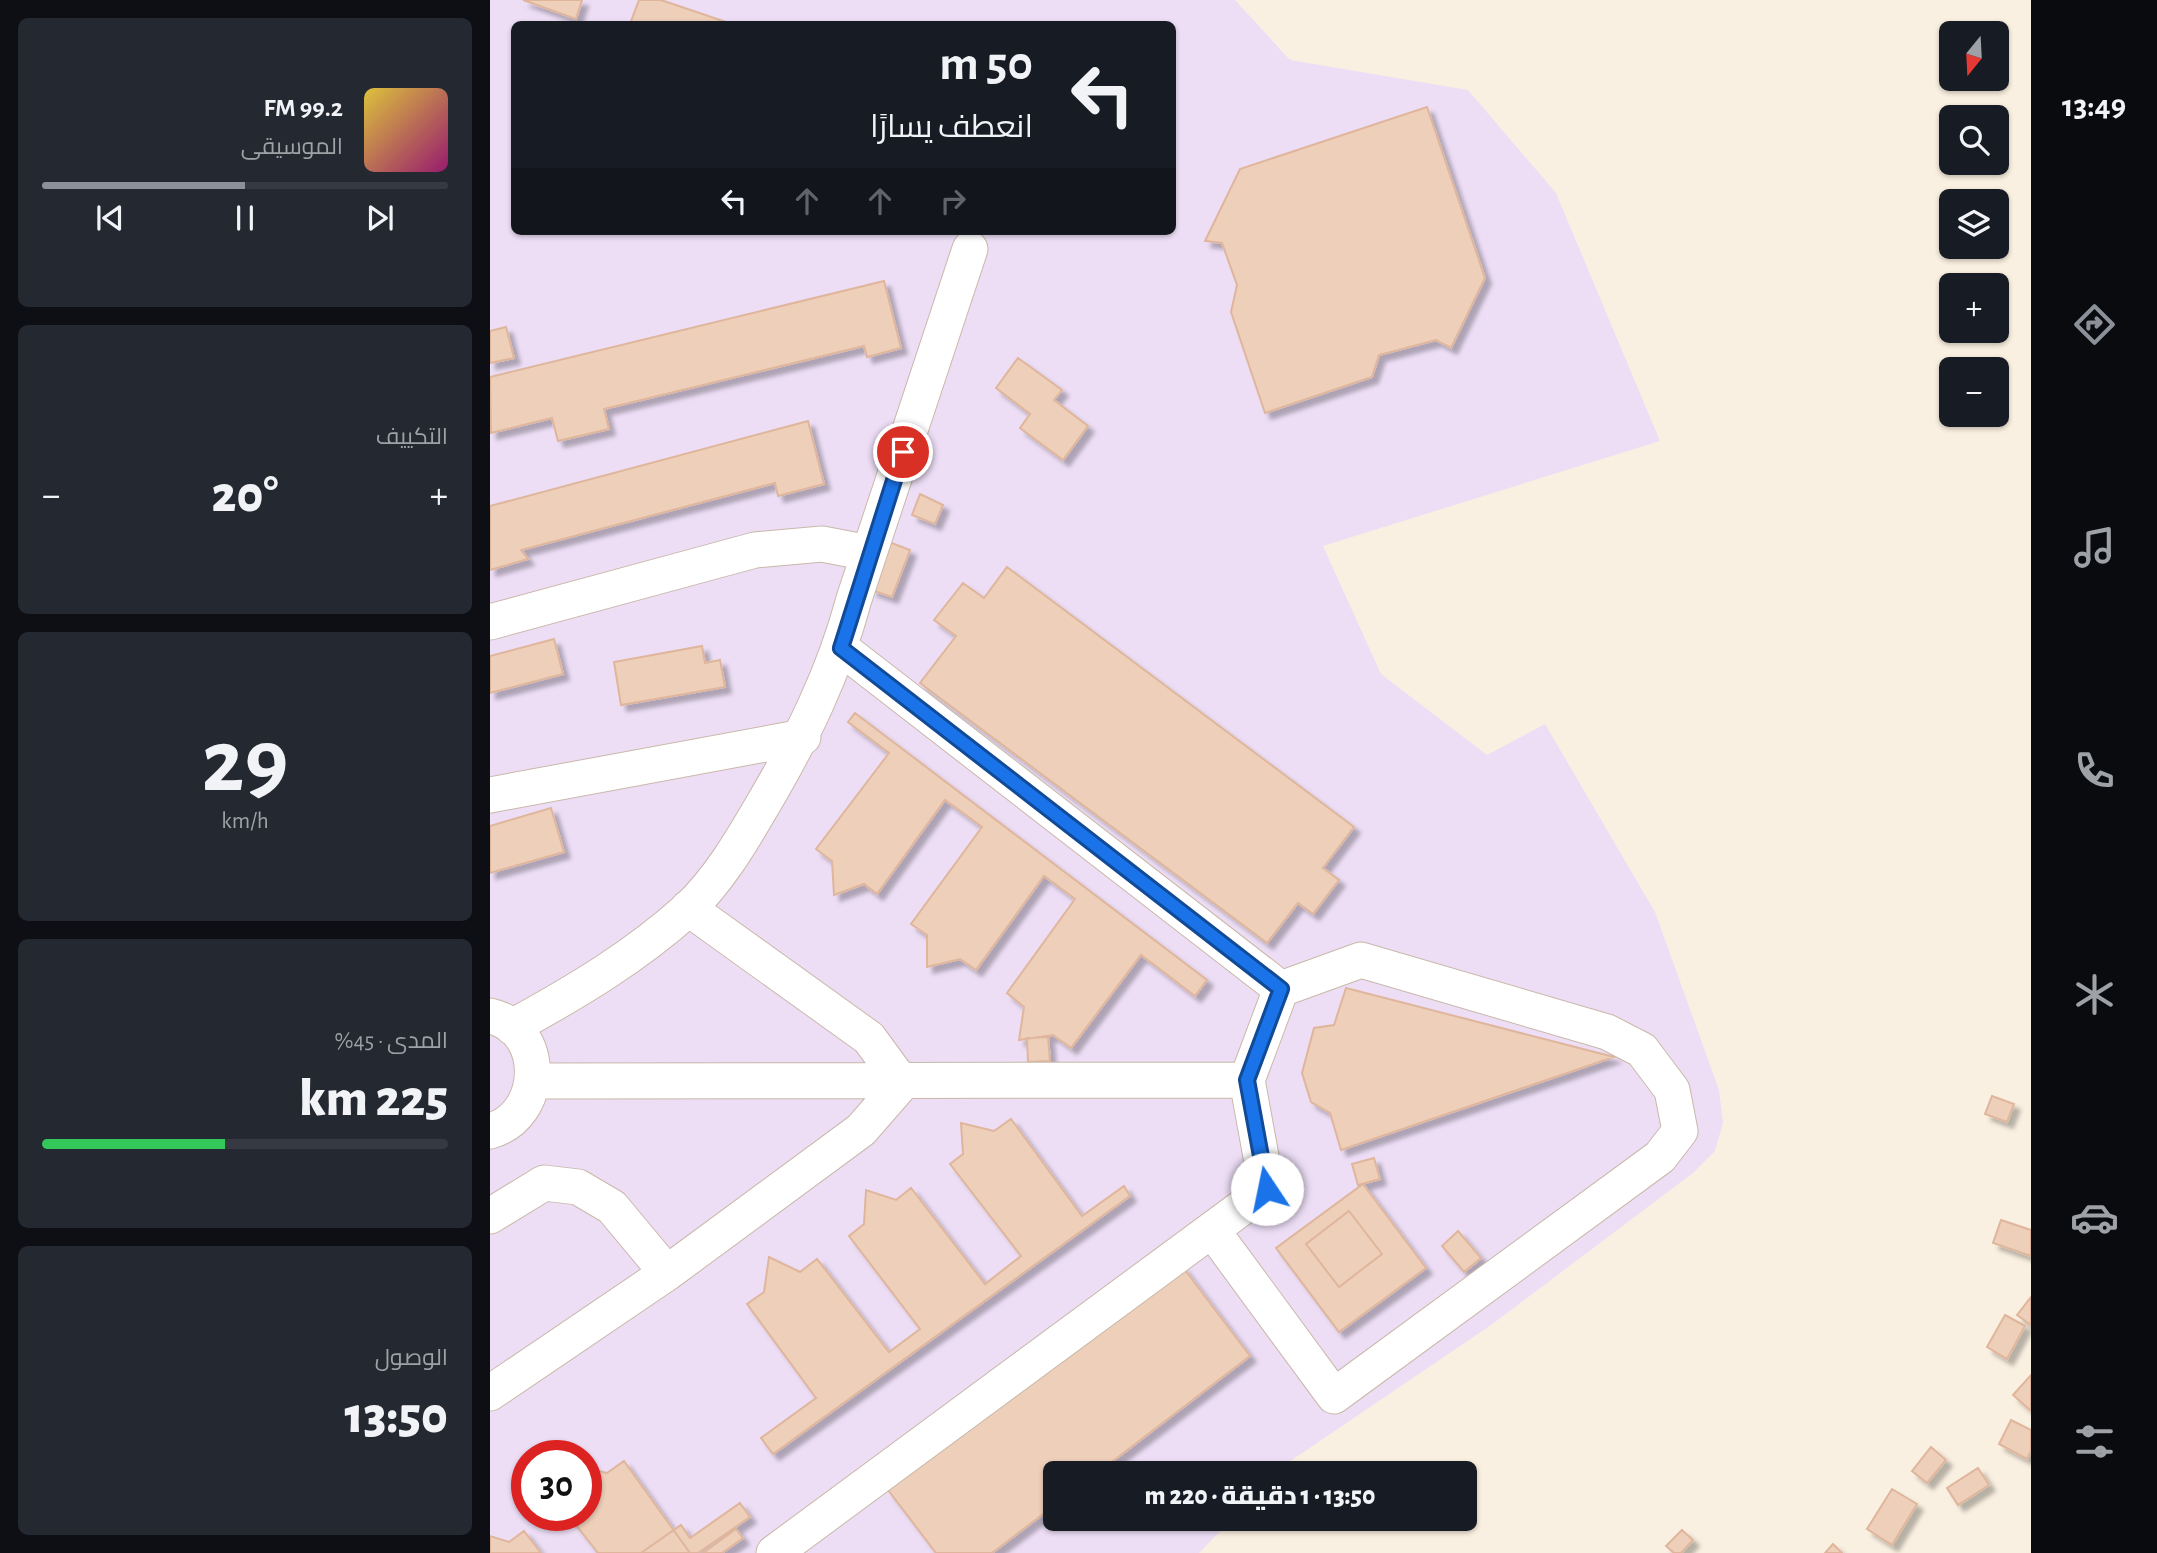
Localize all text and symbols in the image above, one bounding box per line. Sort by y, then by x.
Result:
north arrow [1939,21,2009,91]
map controls [1939,21,2009,427]
text: 50 m [939,40,1033,89]
icon: left [1057,49,1148,140]
text: 13:49 [2062,90,2126,122]
text: 99.2 FM [263,95,343,121]
button: search [1939,105,2009,175]
text: انعطف يسارًا [870,111,1033,143]
text: الموسيقى [241,136,343,159]
icon: left [715,182,753,220]
icon: ahead [788,182,826,220]
icon: ahead [861,182,899,220]
icon: right [934,182,972,220]
button: layers [1939,189,2009,259]
icon: previous [91,199,129,237]
icon: pause [226,199,264,237]
icon: next [361,199,399,237]
button: + [1939,273,2009,343]
icon: directions [2070,300,2119,349]
button: − [1939,357,2009,427]
pin [873,422,933,482]
text: التكييف [376,426,448,449]
icon: arrive [884,433,922,471]
text: 20° [211,469,279,521]
text: − [42,477,60,515]
text: + [430,477,448,515]
icon: music [2070,523,2119,572]
text: 29 [202,717,288,808]
icon: phone [2070,746,2119,795]
text: km/h [221,810,269,833]
icon: climate [2070,970,2119,1019]
text: المدى · 45% [335,1030,448,1053]
text: 225 km [299,1073,448,1125]
position arrow [1230,1152,1304,1226]
icon: car [2070,1193,2119,1242]
text: الوصول [375,1347,448,1370]
text: 13:50 [344,1390,448,1442]
icon: filters [2070,1417,2119,1466]
speed limit sign: 30 [511,1440,602,1531]
text: 13:50 · 1 دقيقة · 220 m [1145,1483,1375,1509]

